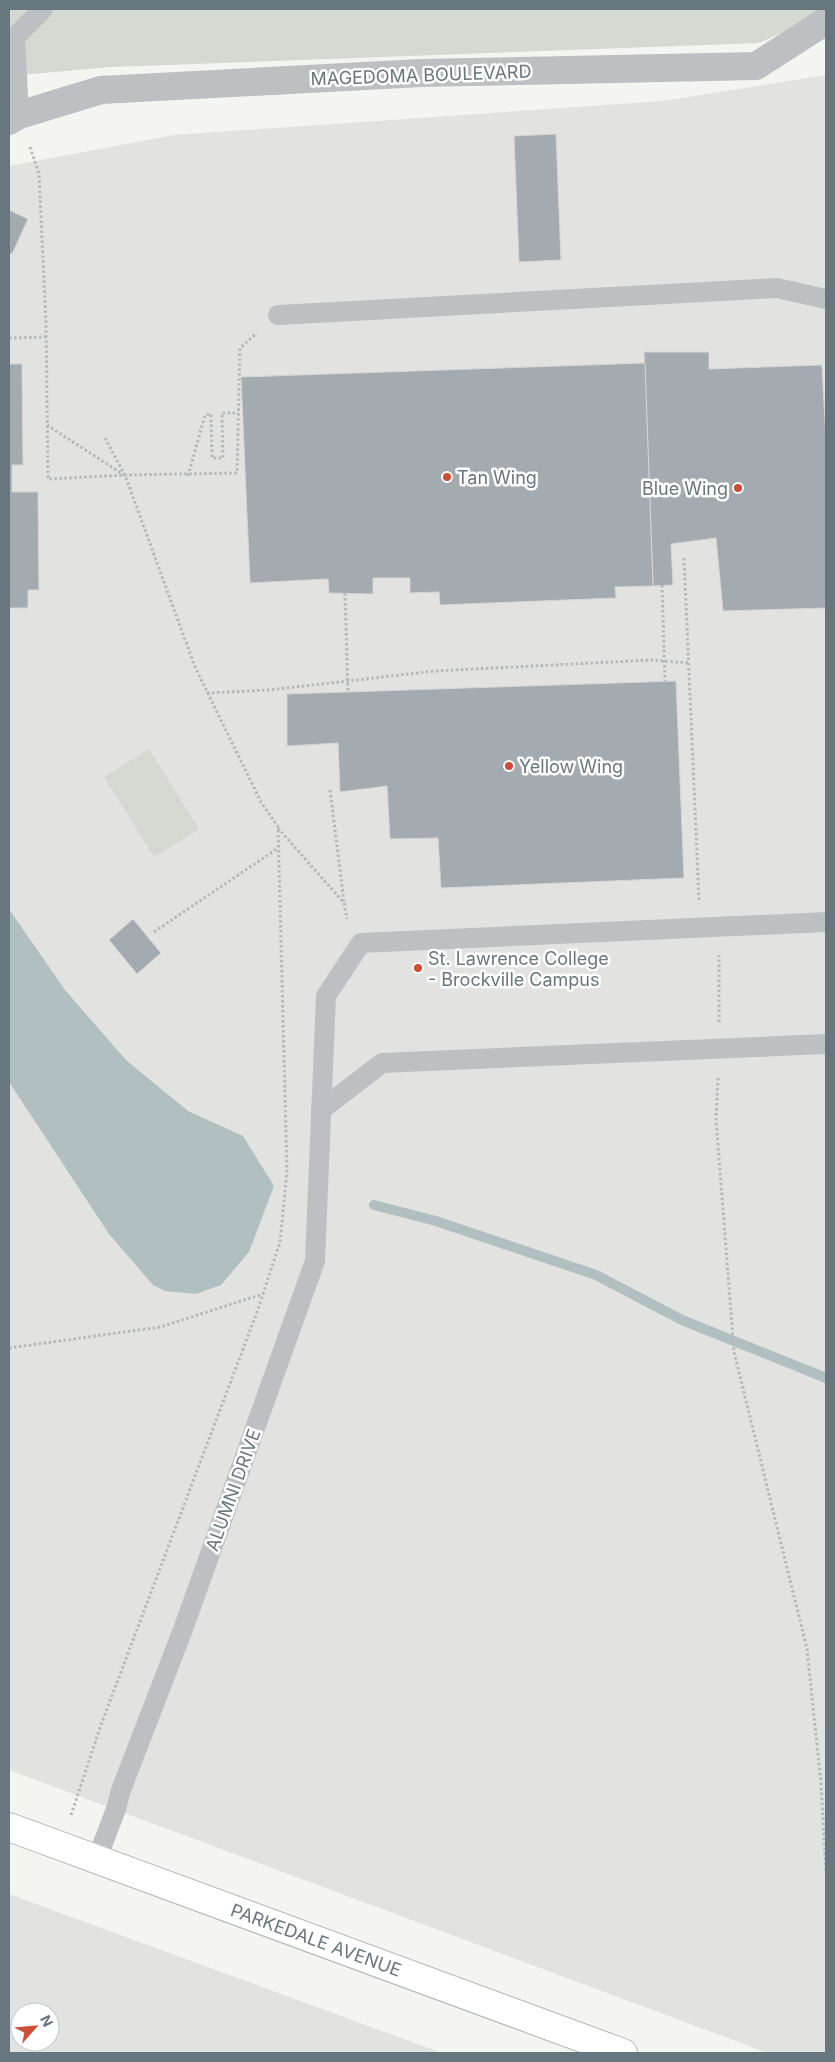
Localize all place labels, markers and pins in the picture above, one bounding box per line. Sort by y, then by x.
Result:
place label: Tan Wing [457,467,537,488]
marker: Tan Wing [441,471,453,483]
place label: Blue Wing [642,478,728,499]
marker: Blue Wing [732,482,744,494]
place label: Yellow Wing [519,756,623,777]
marker: Yellow Wing [503,760,515,772]
place label: St. Lawrence College - Brockville Campus [428,948,609,990]
marker: St. Lawrence College - Brockville Campus [412,962,424,974]

